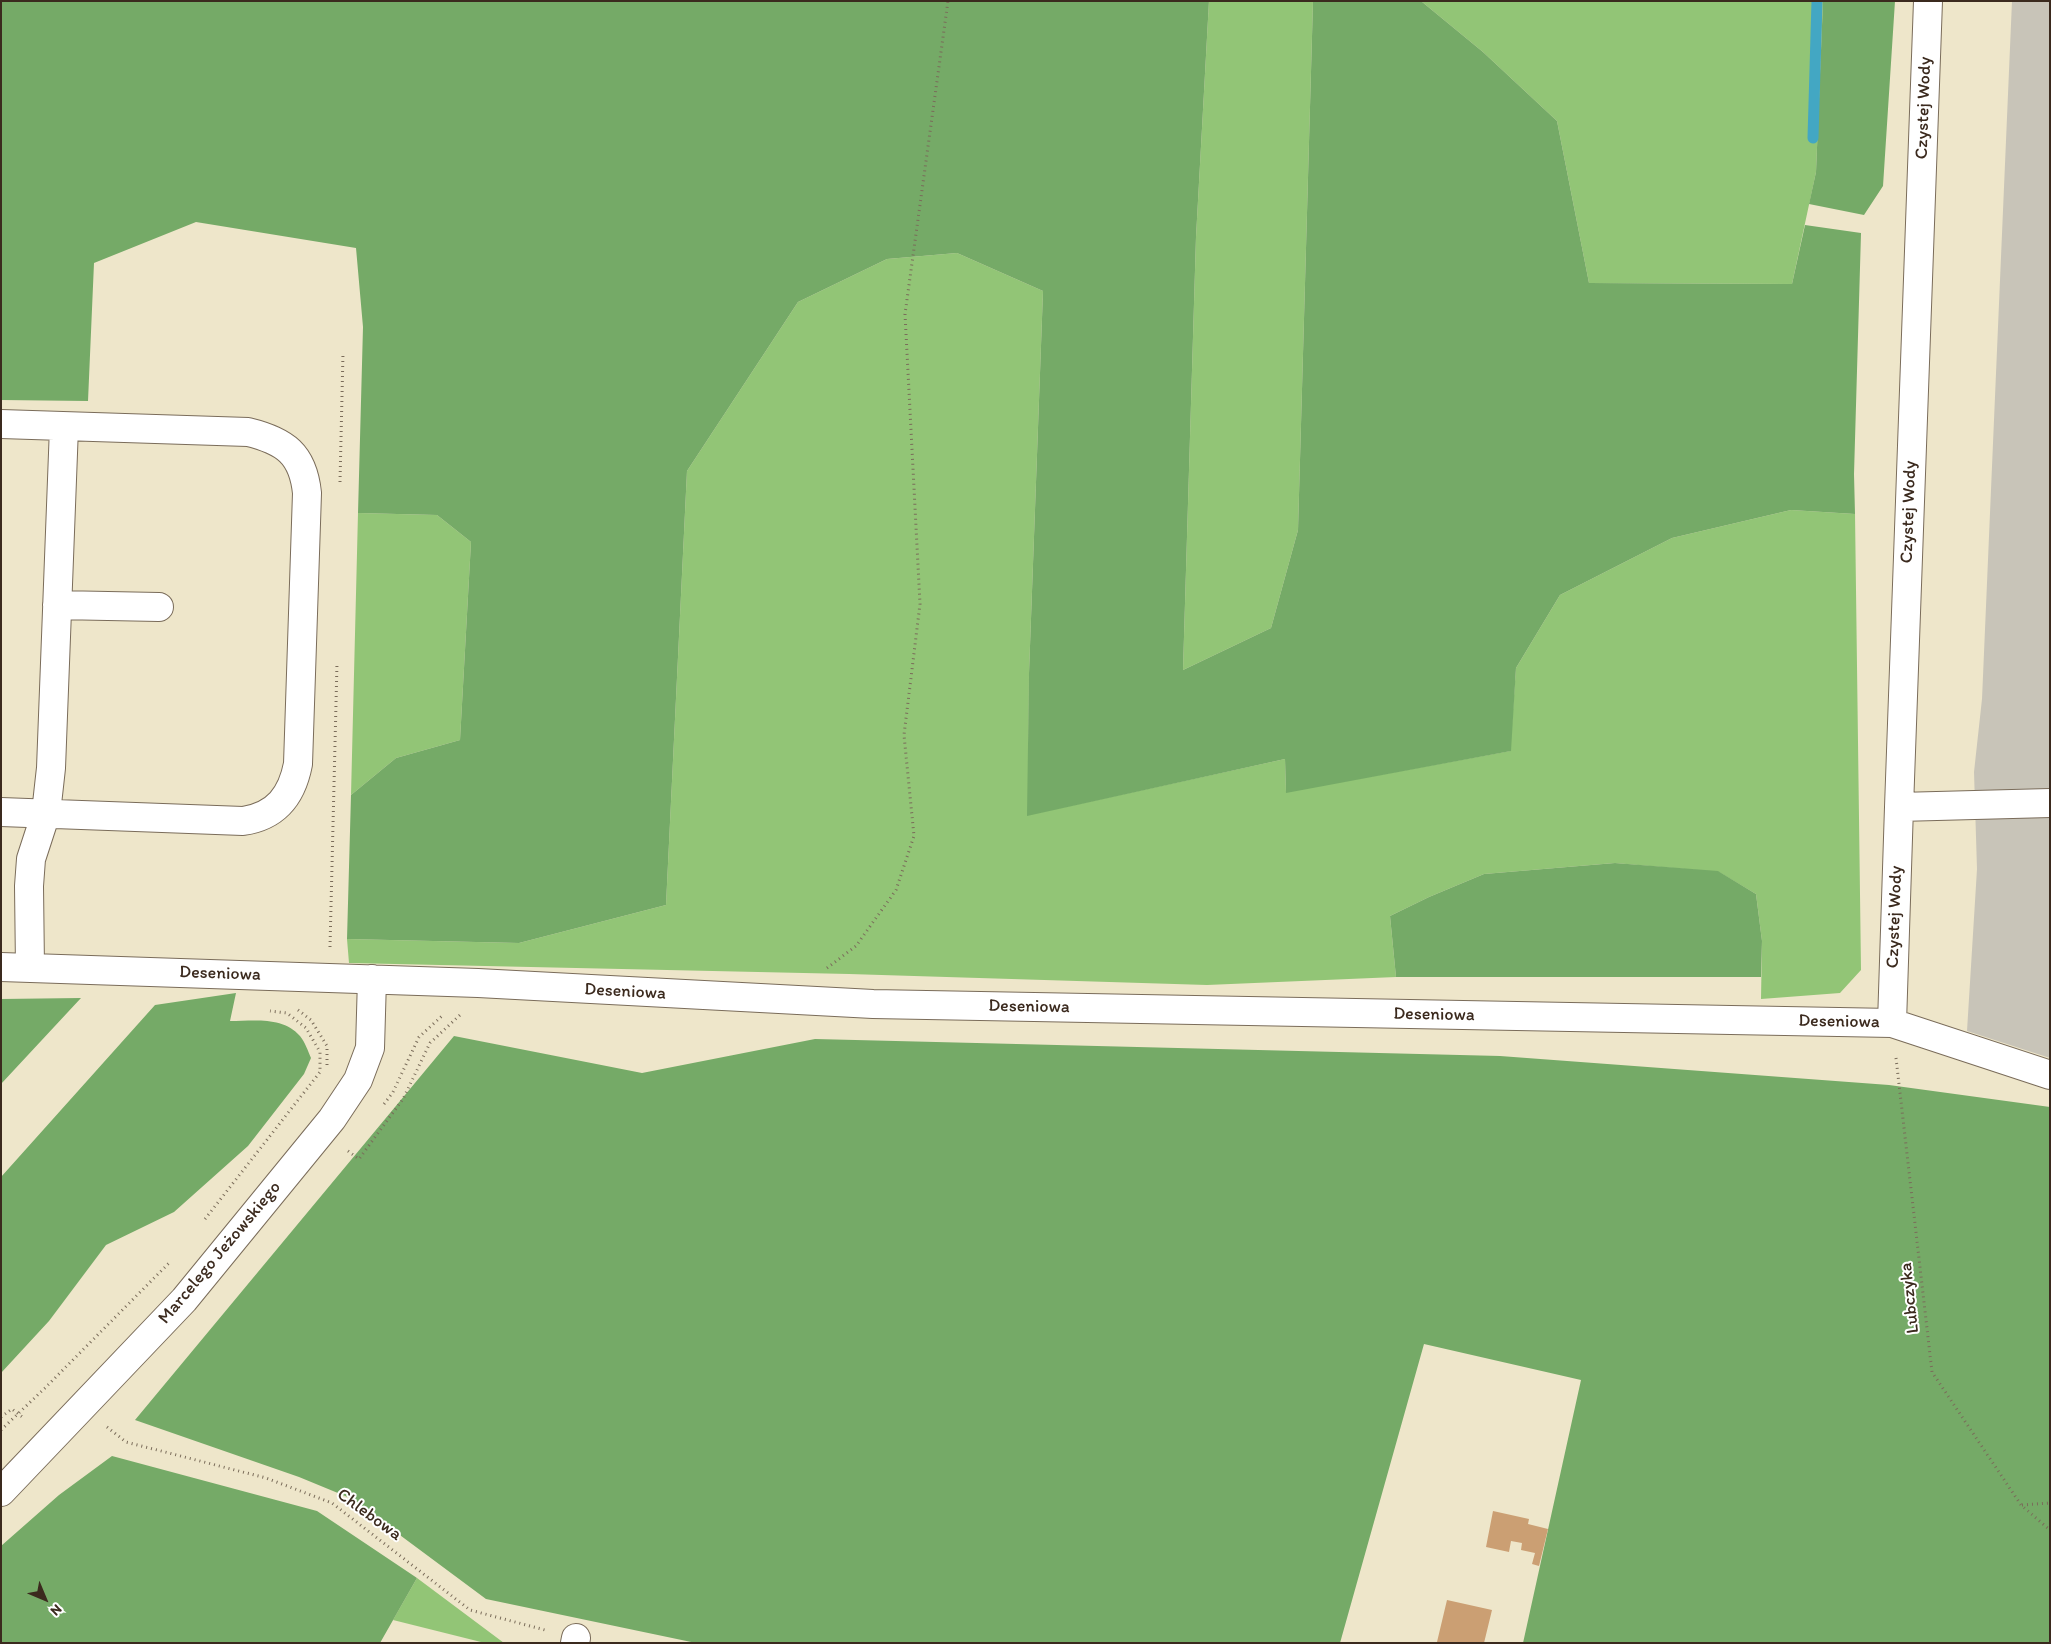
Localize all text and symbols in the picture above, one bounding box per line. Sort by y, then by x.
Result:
street label: Czystej Wody [1911,56,1937,160]
street label: Czystej Wody [1896,460,1922,564]
street label: Czystej Wody [1882,865,1908,969]
street label: Deseniowa [179,962,261,986]
street label: Deseniowa [584,979,666,1005]
street label: Deseniowa [988,995,1070,1019]
street label: Deseniowa [1393,1003,1475,1027]
street label: Deseniowa [1798,1010,1880,1034]
street label: Marcelego Jeżowskiego [154,1177,286,1329]
street label: Lubczyka [1896,1261,1924,1335]
street label: Chlebowa [332,1484,406,1546]
north arrow [20,1574,70,1624]
text: N [47,1601,65,1619]

